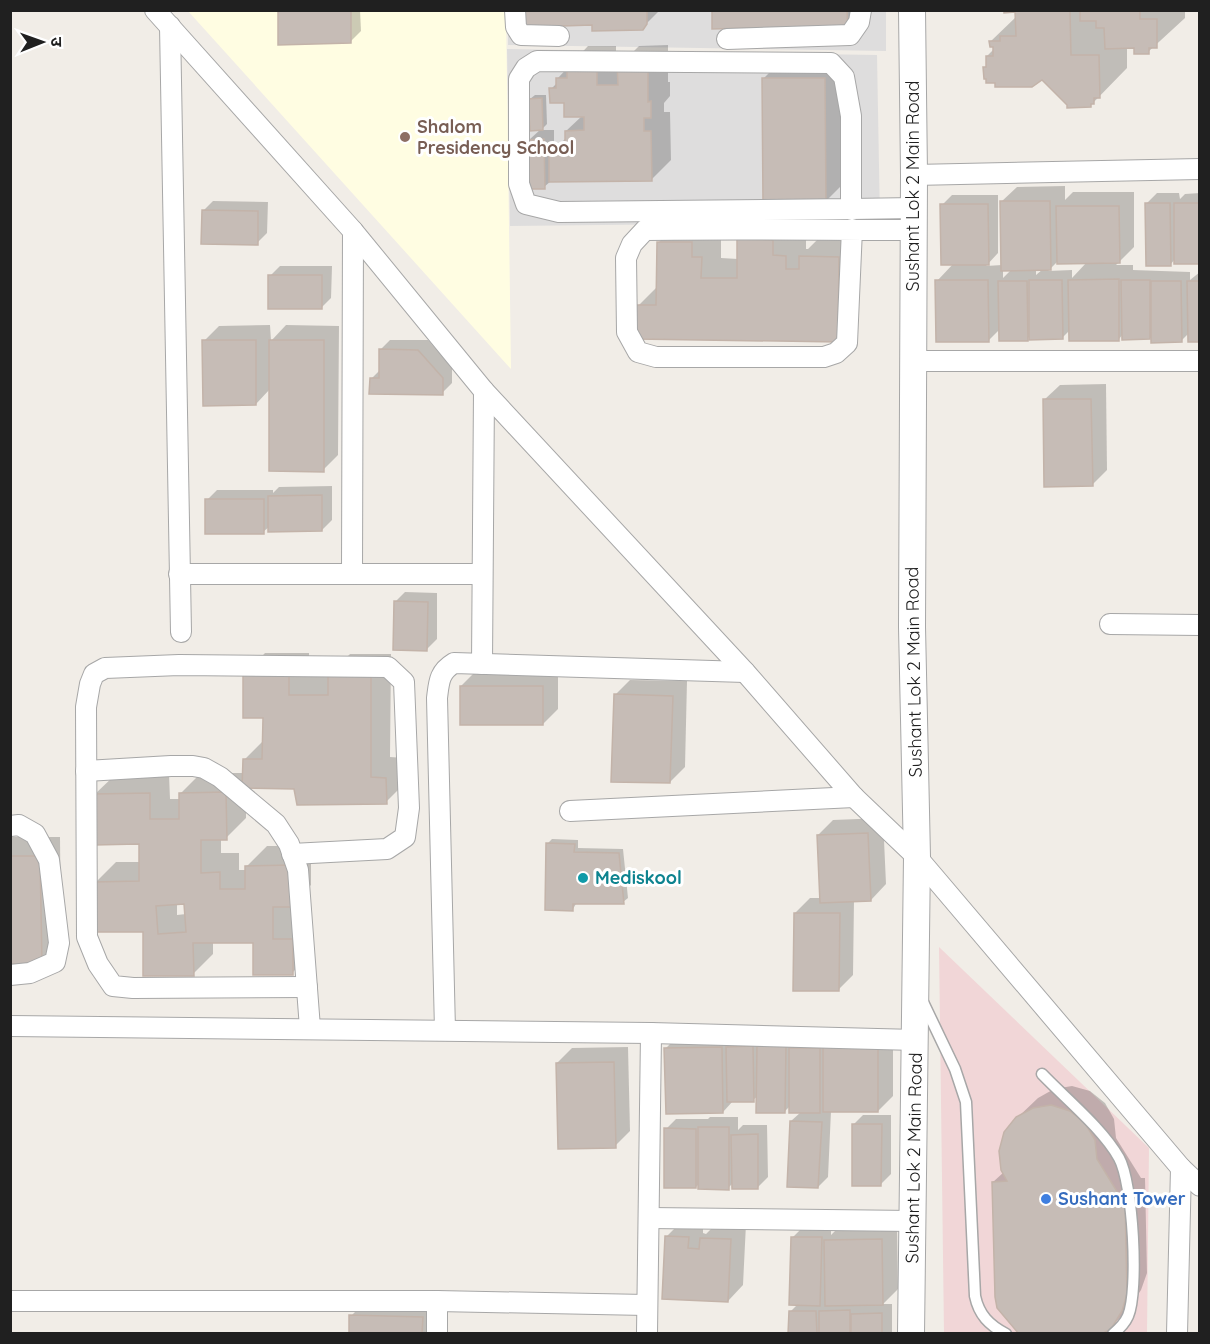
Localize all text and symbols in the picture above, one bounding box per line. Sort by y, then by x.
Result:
north arrow [12,12,72,72]
text: उ [47,37,67,47]
street label: Sushant Lok 2 Main Road [901,81,924,291]
place label: Shalom Presidency School [417,115,574,159]
marker: Shalom Presidency School [398,130,412,144]
street label: Sushant Lok 2 Main Road [900,566,927,778]
place label: Mediskool [595,866,682,889]
marker: Mediskool [576,871,590,885]
street label: Sushant Lok 2 Main Road [900,1052,927,1264]
place label: Sushant Tower [1058,1187,1186,1210]
marker: Sushant Tower [1039,1192,1053,1206]

